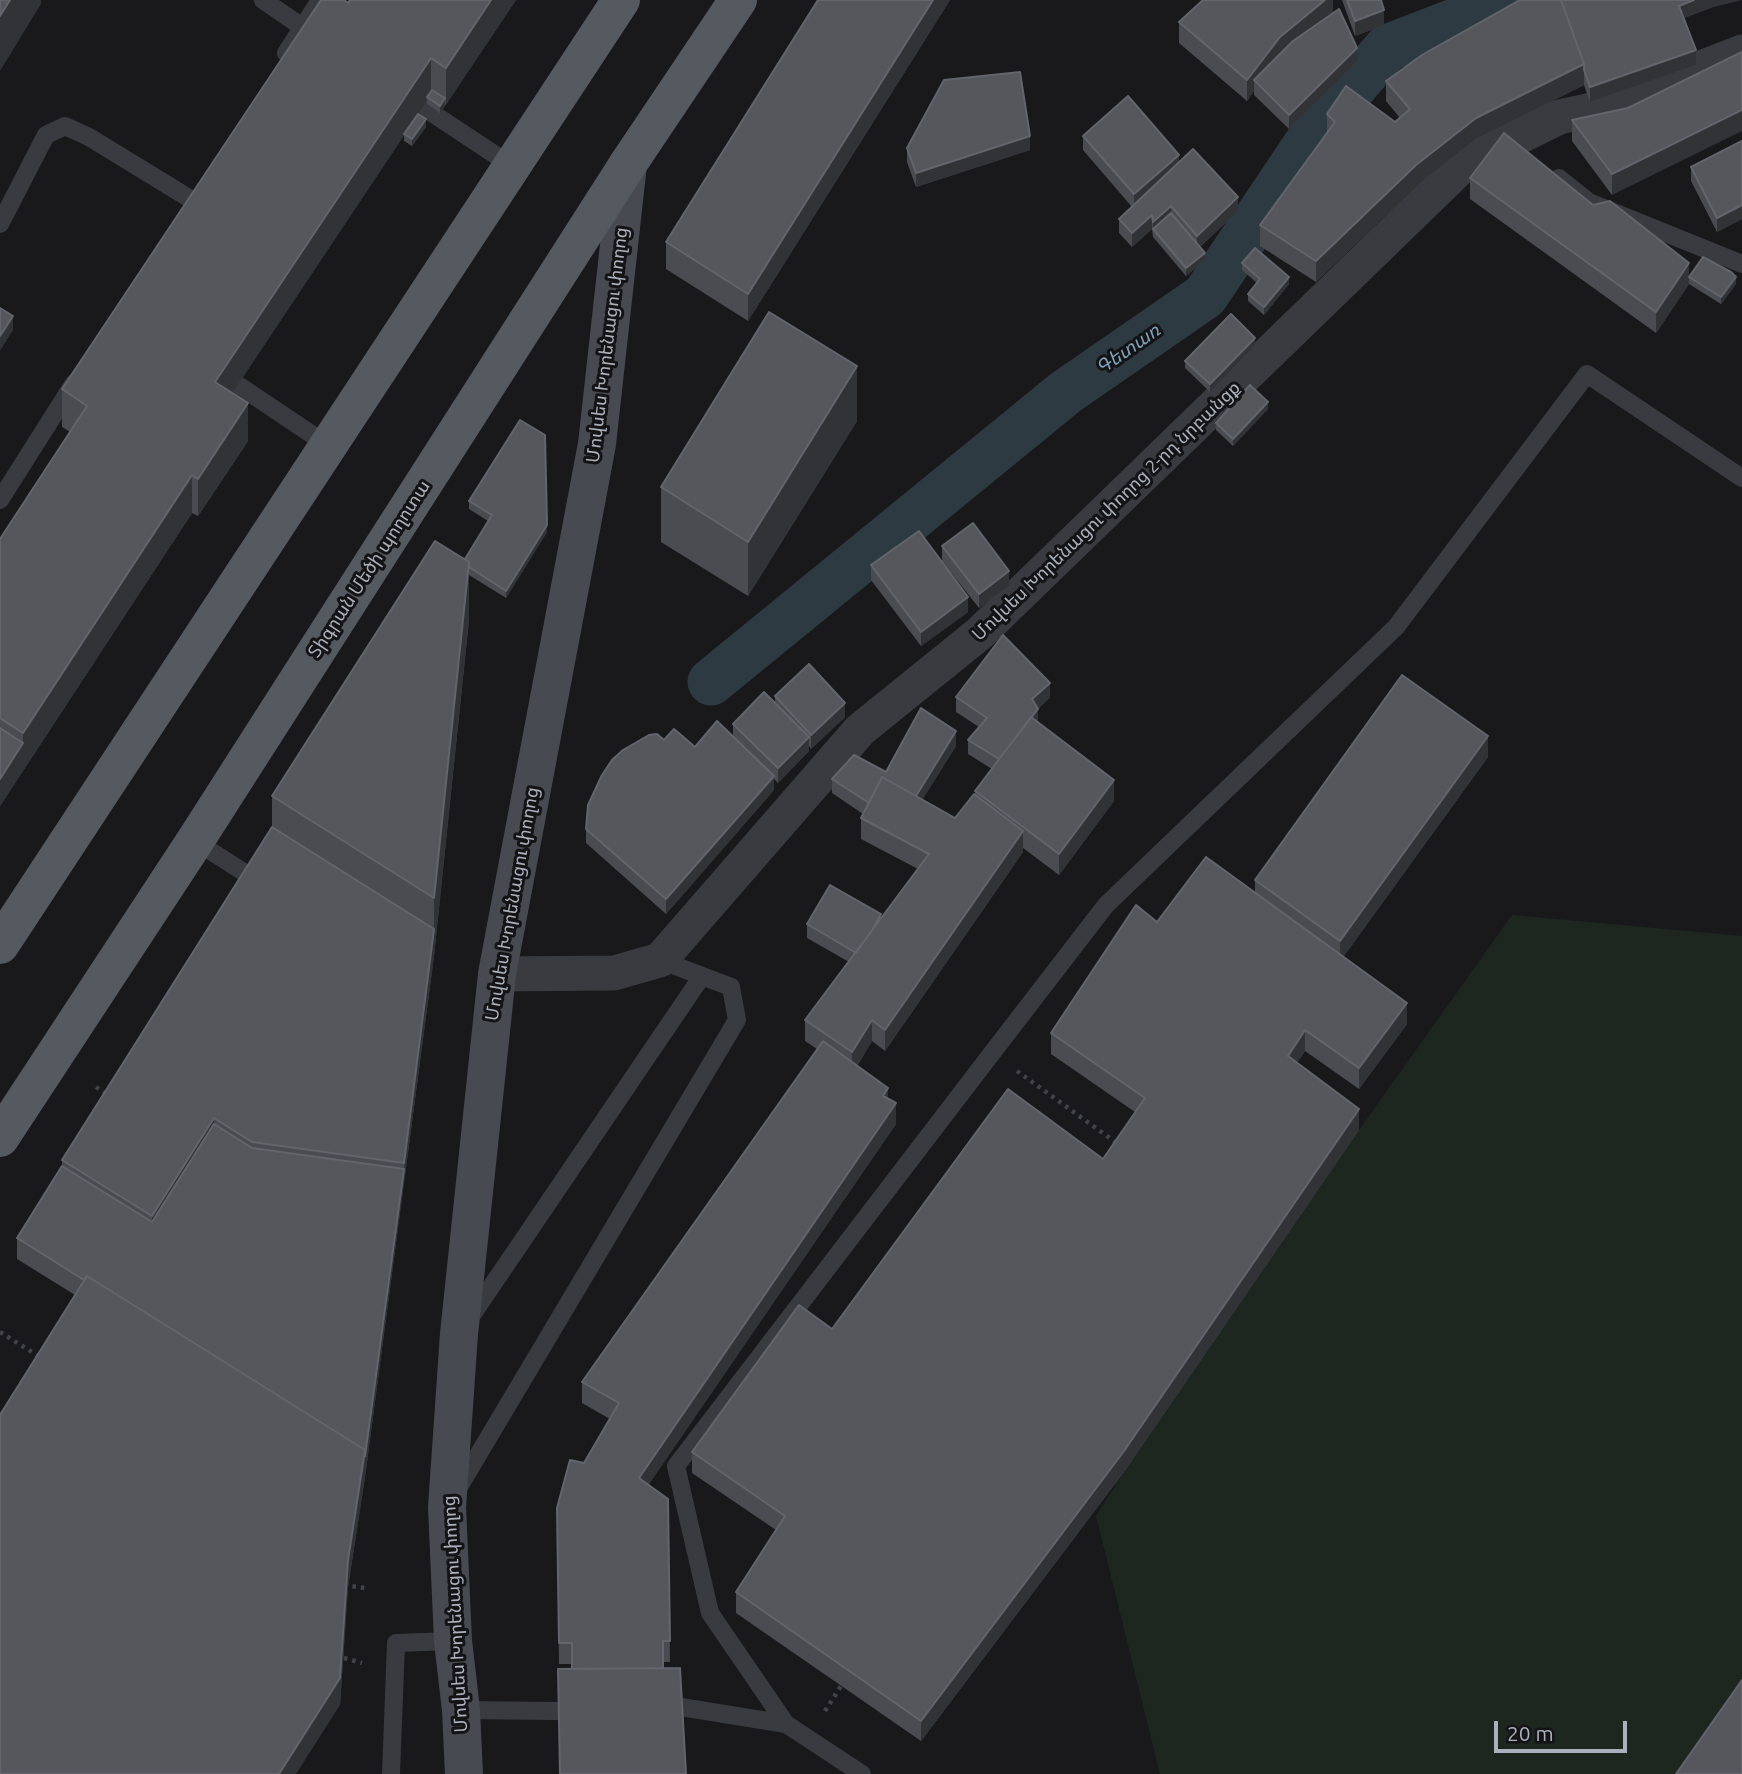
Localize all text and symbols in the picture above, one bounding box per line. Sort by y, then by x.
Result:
street label: Մովսես Խորենացու փողոց [582,226,632,464]
water label: Գետառ [1092,319,1164,379]
street label: Մովսես Խորենացու փողոց 2-րդ նրբանցք [967,377,1245,645]
street label: Տիգրան Մեծի պողոտա [304,476,434,662]
street label: Մովսես Խորենացու փողոց [481,785,543,1023]
street label: Մովսես Խորենացու փողոց [438,1495,472,1733]
scale bar [1497,1708,1630,1752]
text: 20 m [1507,1721,1554,1745]

